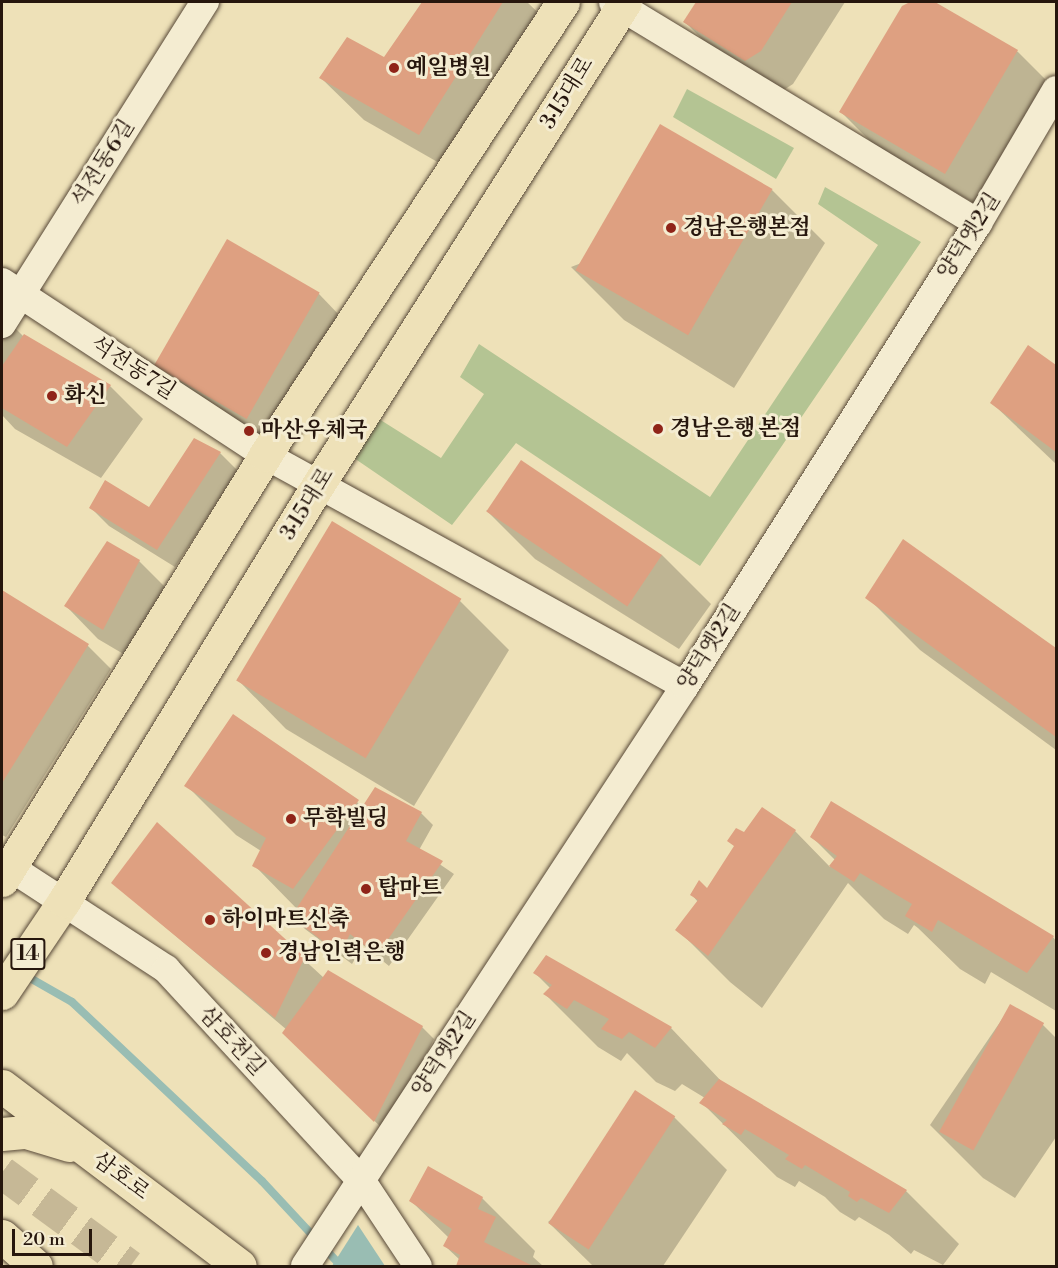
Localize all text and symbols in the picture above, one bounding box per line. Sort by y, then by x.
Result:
street label: 3·15대로 [535,52,599,134]
place label: 예일병원 [406,55,491,81]
marker: 예일병원 [387,61,401,75]
street label: 석전동6길 [66,114,140,212]
street label: 양덕옛2길 [932,188,1006,284]
place label: 경남은행본점 [683,215,811,241]
marker: 경남은행본점 [664,221,678,235]
street label: 석전동7길 [86,331,180,405]
place label: 화신 [64,383,107,409]
marker: 화신 [45,389,59,403]
place label: 경남은행 본점 [670,416,801,442]
place label: 마산우체국 [261,418,367,444]
marker: 경남은행 본점 [651,422,665,436]
marker: 마산우체국 [242,424,256,438]
street label: 3·15대로 [275,463,339,545]
street label: 양덕옛2길 [672,599,746,695]
place label: 무학빌딩 [303,806,388,832]
marker: 무학빌딩 [284,812,298,826]
place label: 탑마트 [378,876,442,902]
marker: 탑마트 [359,882,373,896]
place label: 하이마트신축 [222,907,350,933]
marker: 하이마트신축 [203,913,217,927]
road number: 14 [10,936,46,972]
place label: 경남인력은행 [278,940,406,966]
marker: 경남인력은행 [259,946,273,960]
street label: 삼호천길 [193,1001,271,1081]
street label: 양덕옛2길 [406,1006,482,1102]
street label: 삼호로 [88,1146,154,1206]
scale bar [15,1217,94,1255]
text: 20 m [23,1228,65,1251]

